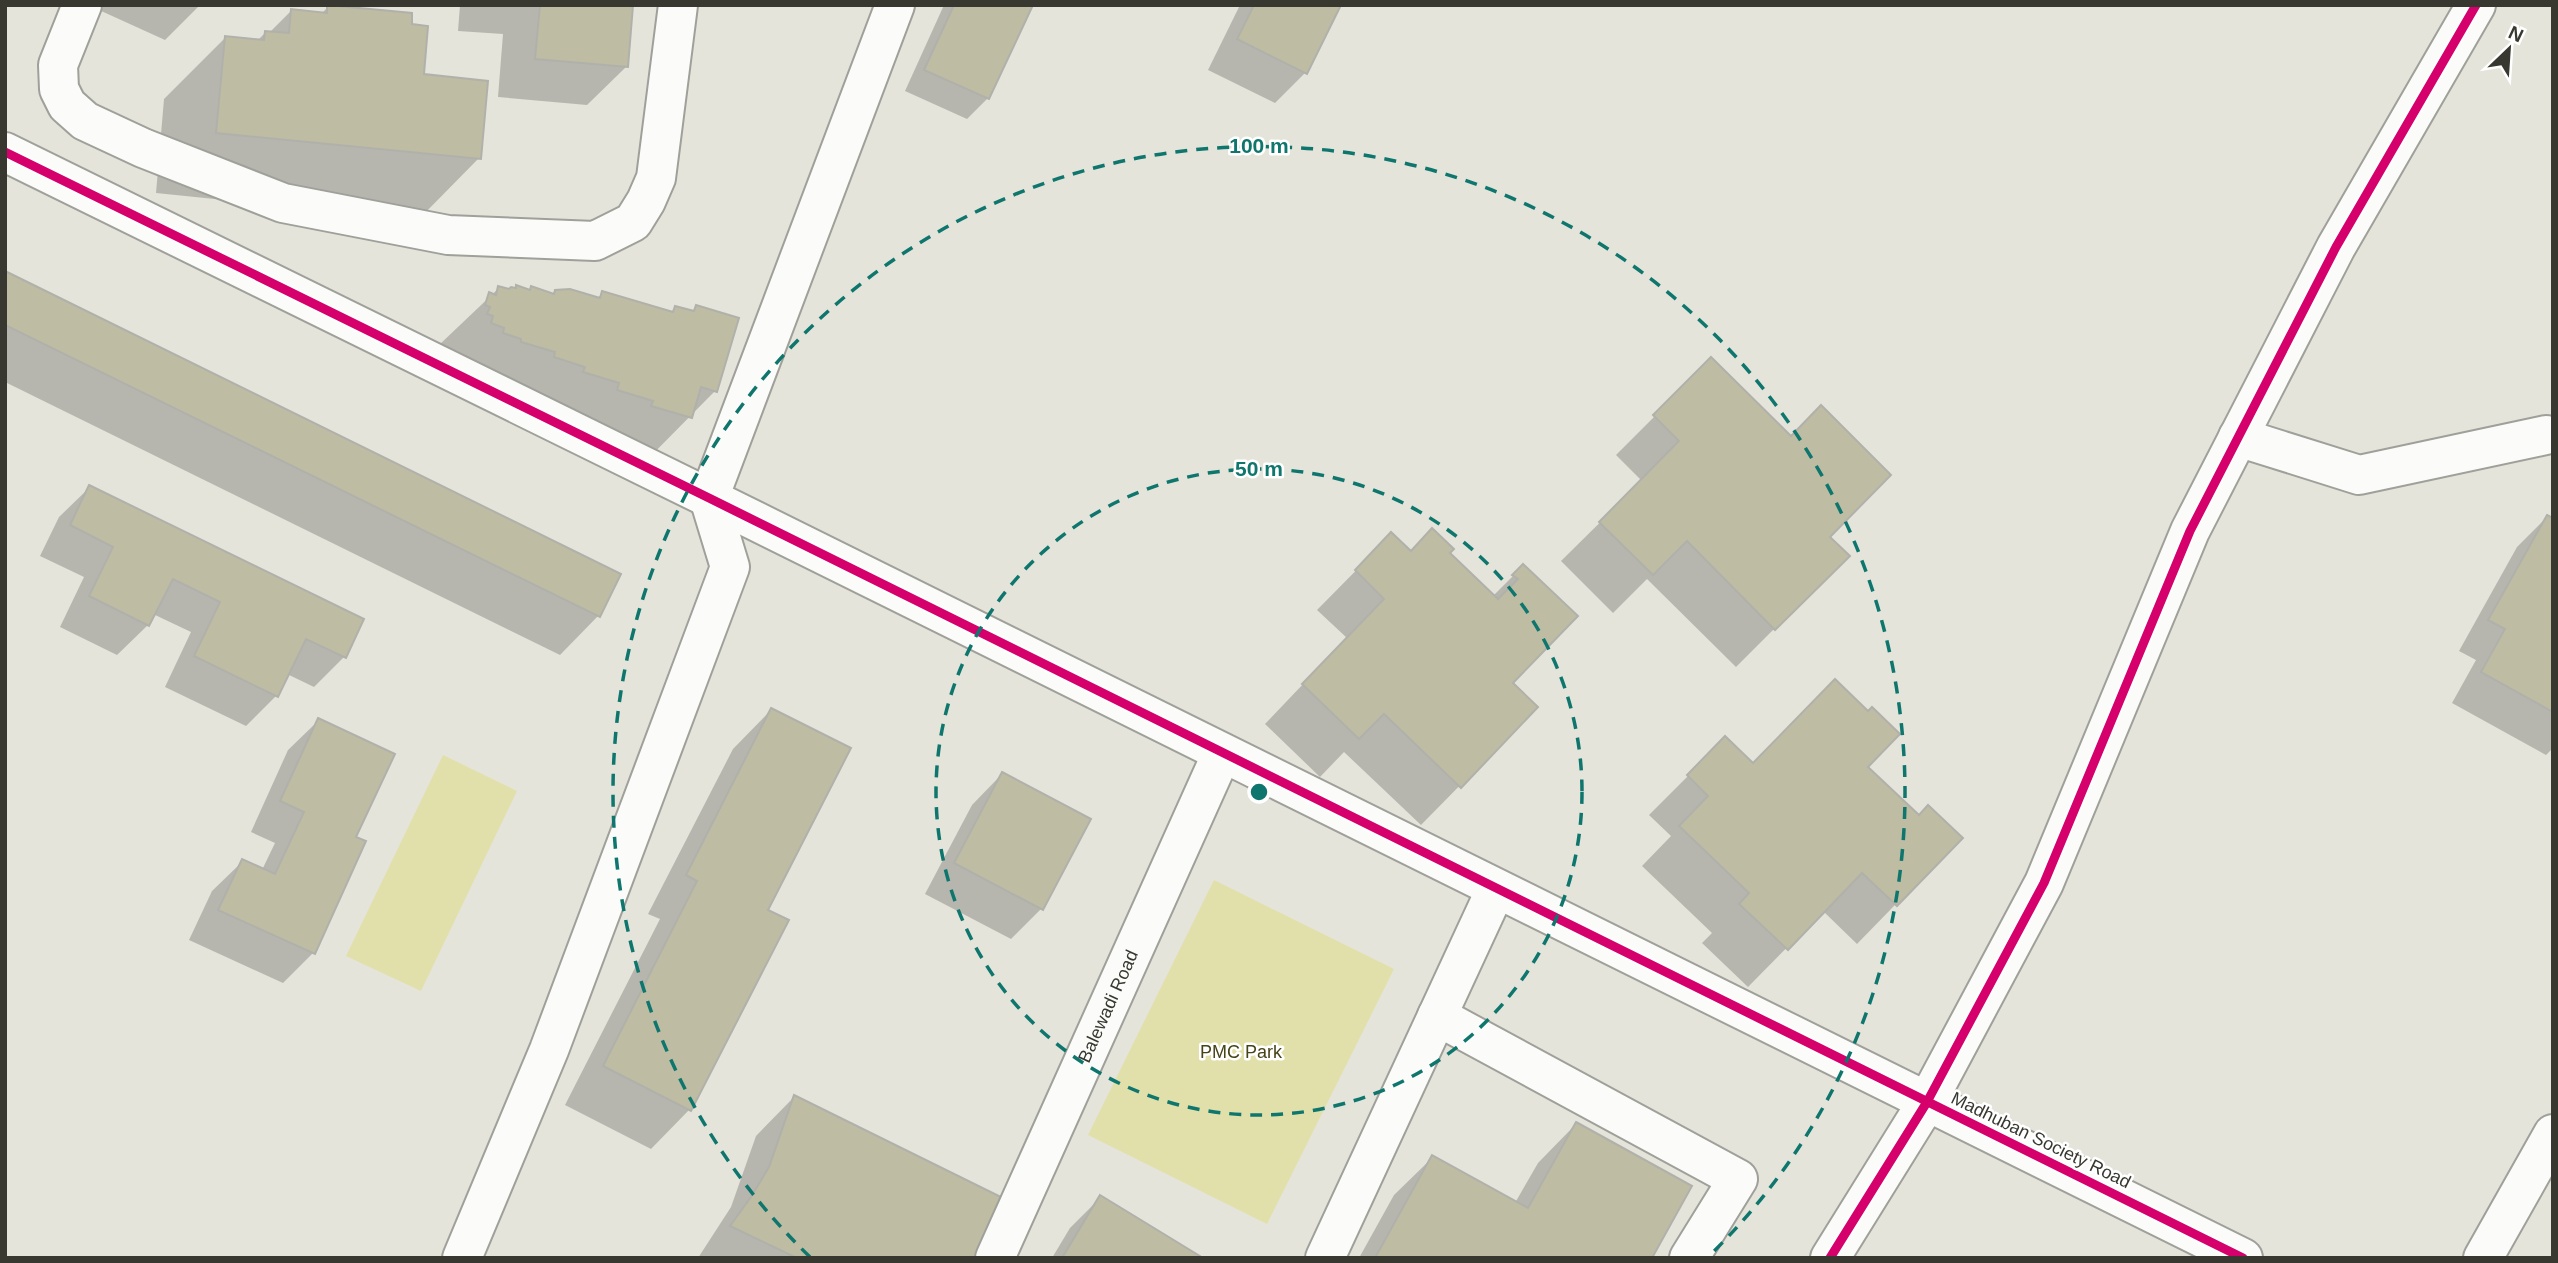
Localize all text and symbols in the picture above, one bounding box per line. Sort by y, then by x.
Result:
north arrow [2474,14,2544,84]
text: N [2505,22,2527,46]
text: 100 m [1229,134,1289,157]
text: 50 m [1235,457,1283,480]
centre of rings [1247,780,1271,804]
street label: Balewadi Road [1074,947,1142,1066]
park label: PMC Park [1200,1042,1283,1062]
street label: Madhuban Society Road [1948,1088,2134,1192]

